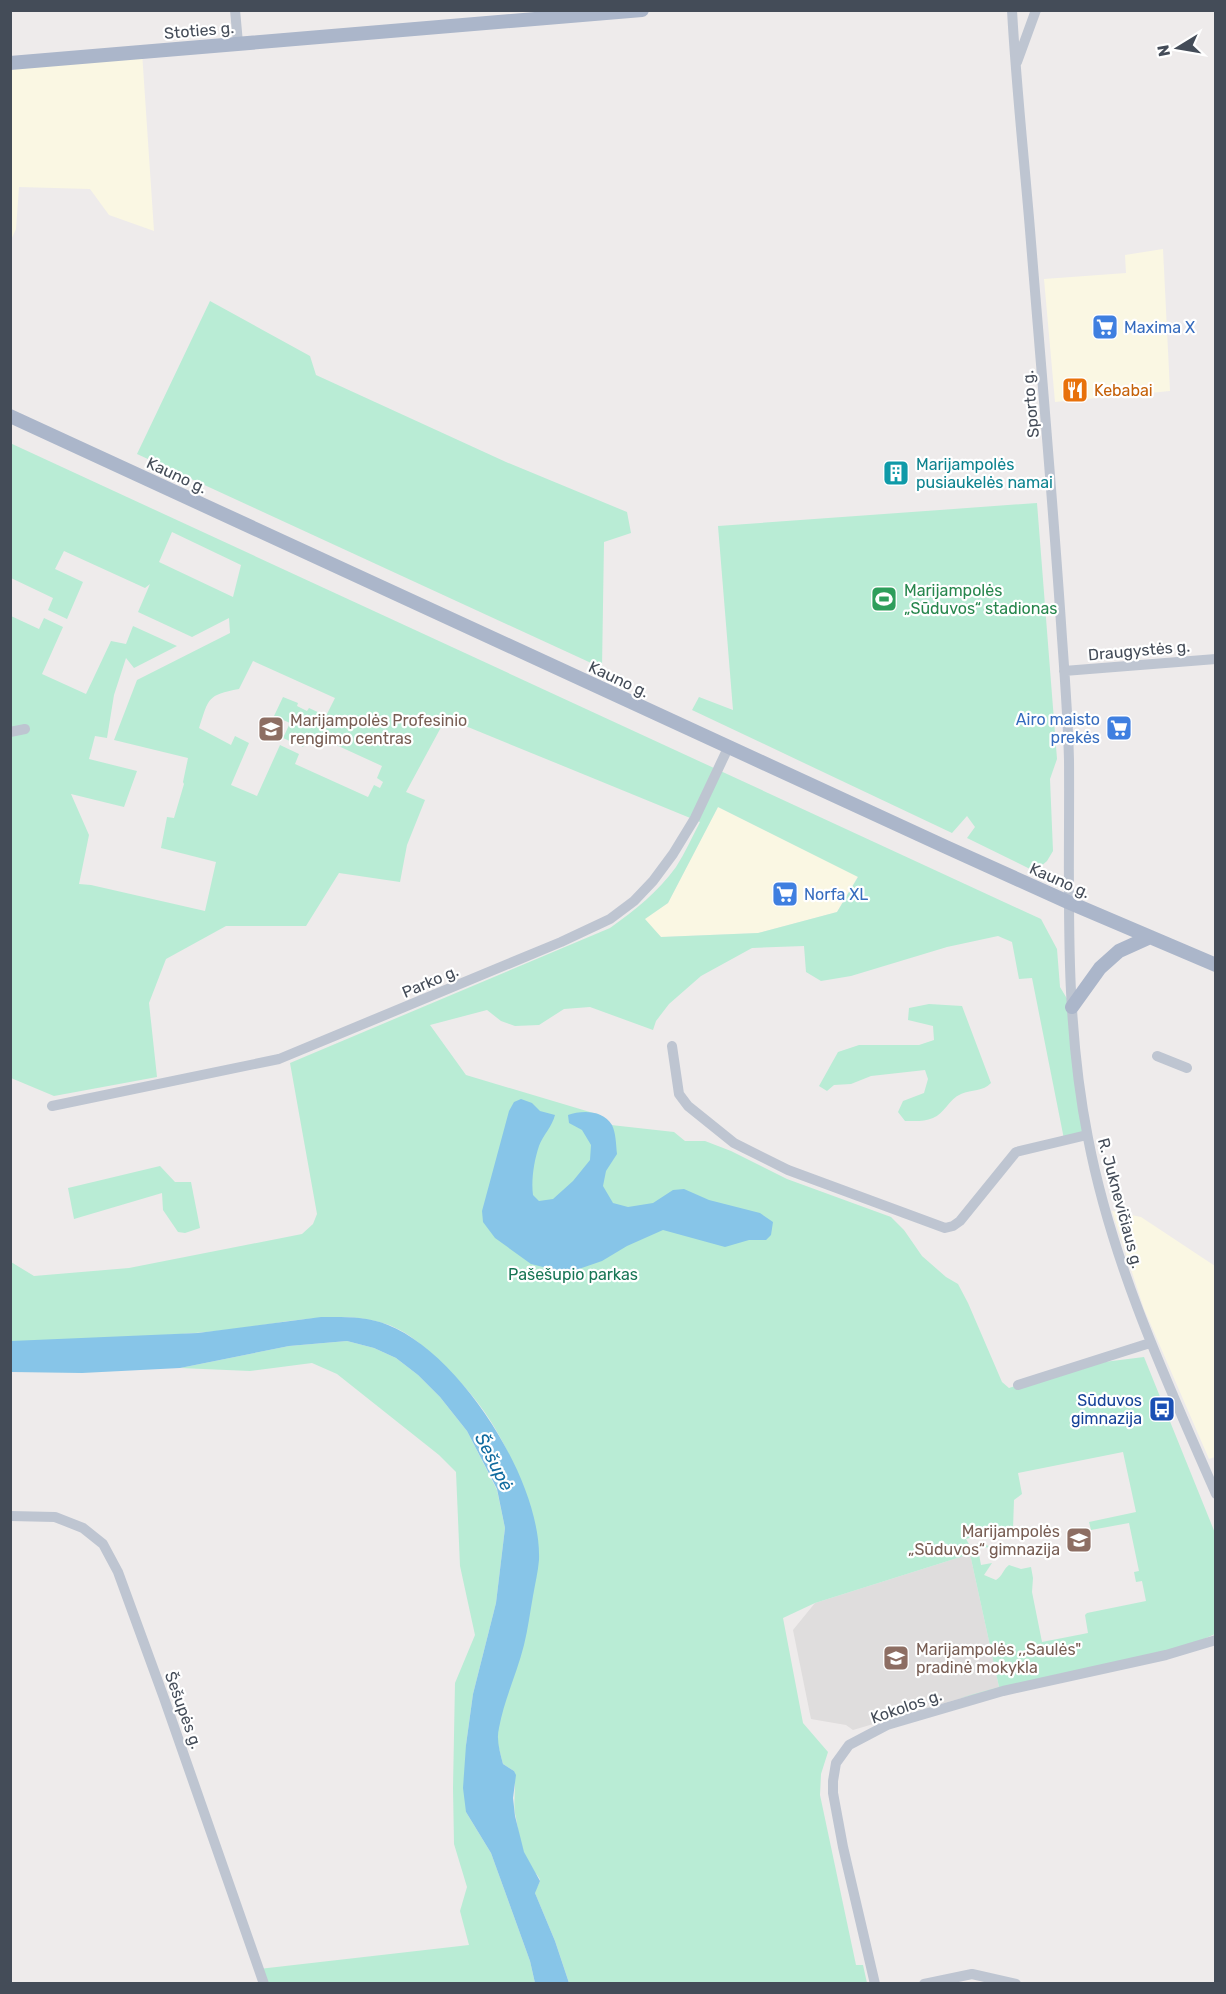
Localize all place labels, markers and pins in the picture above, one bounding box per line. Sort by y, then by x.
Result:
supermarket icon: Maxima X [1090,312,1120,342]
place label: Maxima X [1124,318,1195,337]
restaurant icon: Kebabai [1060,375,1090,405]
place label: Kebabai [1094,381,1153,400]
place label: Marijampolės pusiaukelės namai [916,455,1053,492]
building icon: Marijampolės pusiaukelės namai [881,458,911,488]
place label: Marijampolės „Sūduvos“ stadionas [904,581,1057,618]
sports icon: Marijampolės „Sūduvos“ stadionas [869,584,899,614]
place label: Airo maisto prekės [1016,710,1100,747]
place label: Marijampolės Profesinio rengimo centras [290,711,467,748]
supermarket icon: Airo maisto prekės [1104,713,1134,743]
school or university icon: Marijampolės Profesinio rengimo centras [256,714,286,744]
supermarket icon: Norfa XL [770,879,800,909]
place label: Norfa XL [804,885,868,904]
place label: Sūduvos gimnazija [1071,1391,1142,1428]
bus stop icon: Sūduvos gimnazija [1147,1394,1177,1424]
place label: Marijampolės „Sūduvos“ gimnazija [908,1522,1060,1559]
school or university icon: Marijampolės „Sūduvos“ gimnazija [1064,1525,1094,1555]
place label: Marijampolės ,,Saulės" pradinė mokykla [916,1640,1081,1677]
school or university icon: Marijampolės ,,Saulės" pradinė mokykla [881,1643,911,1673]

